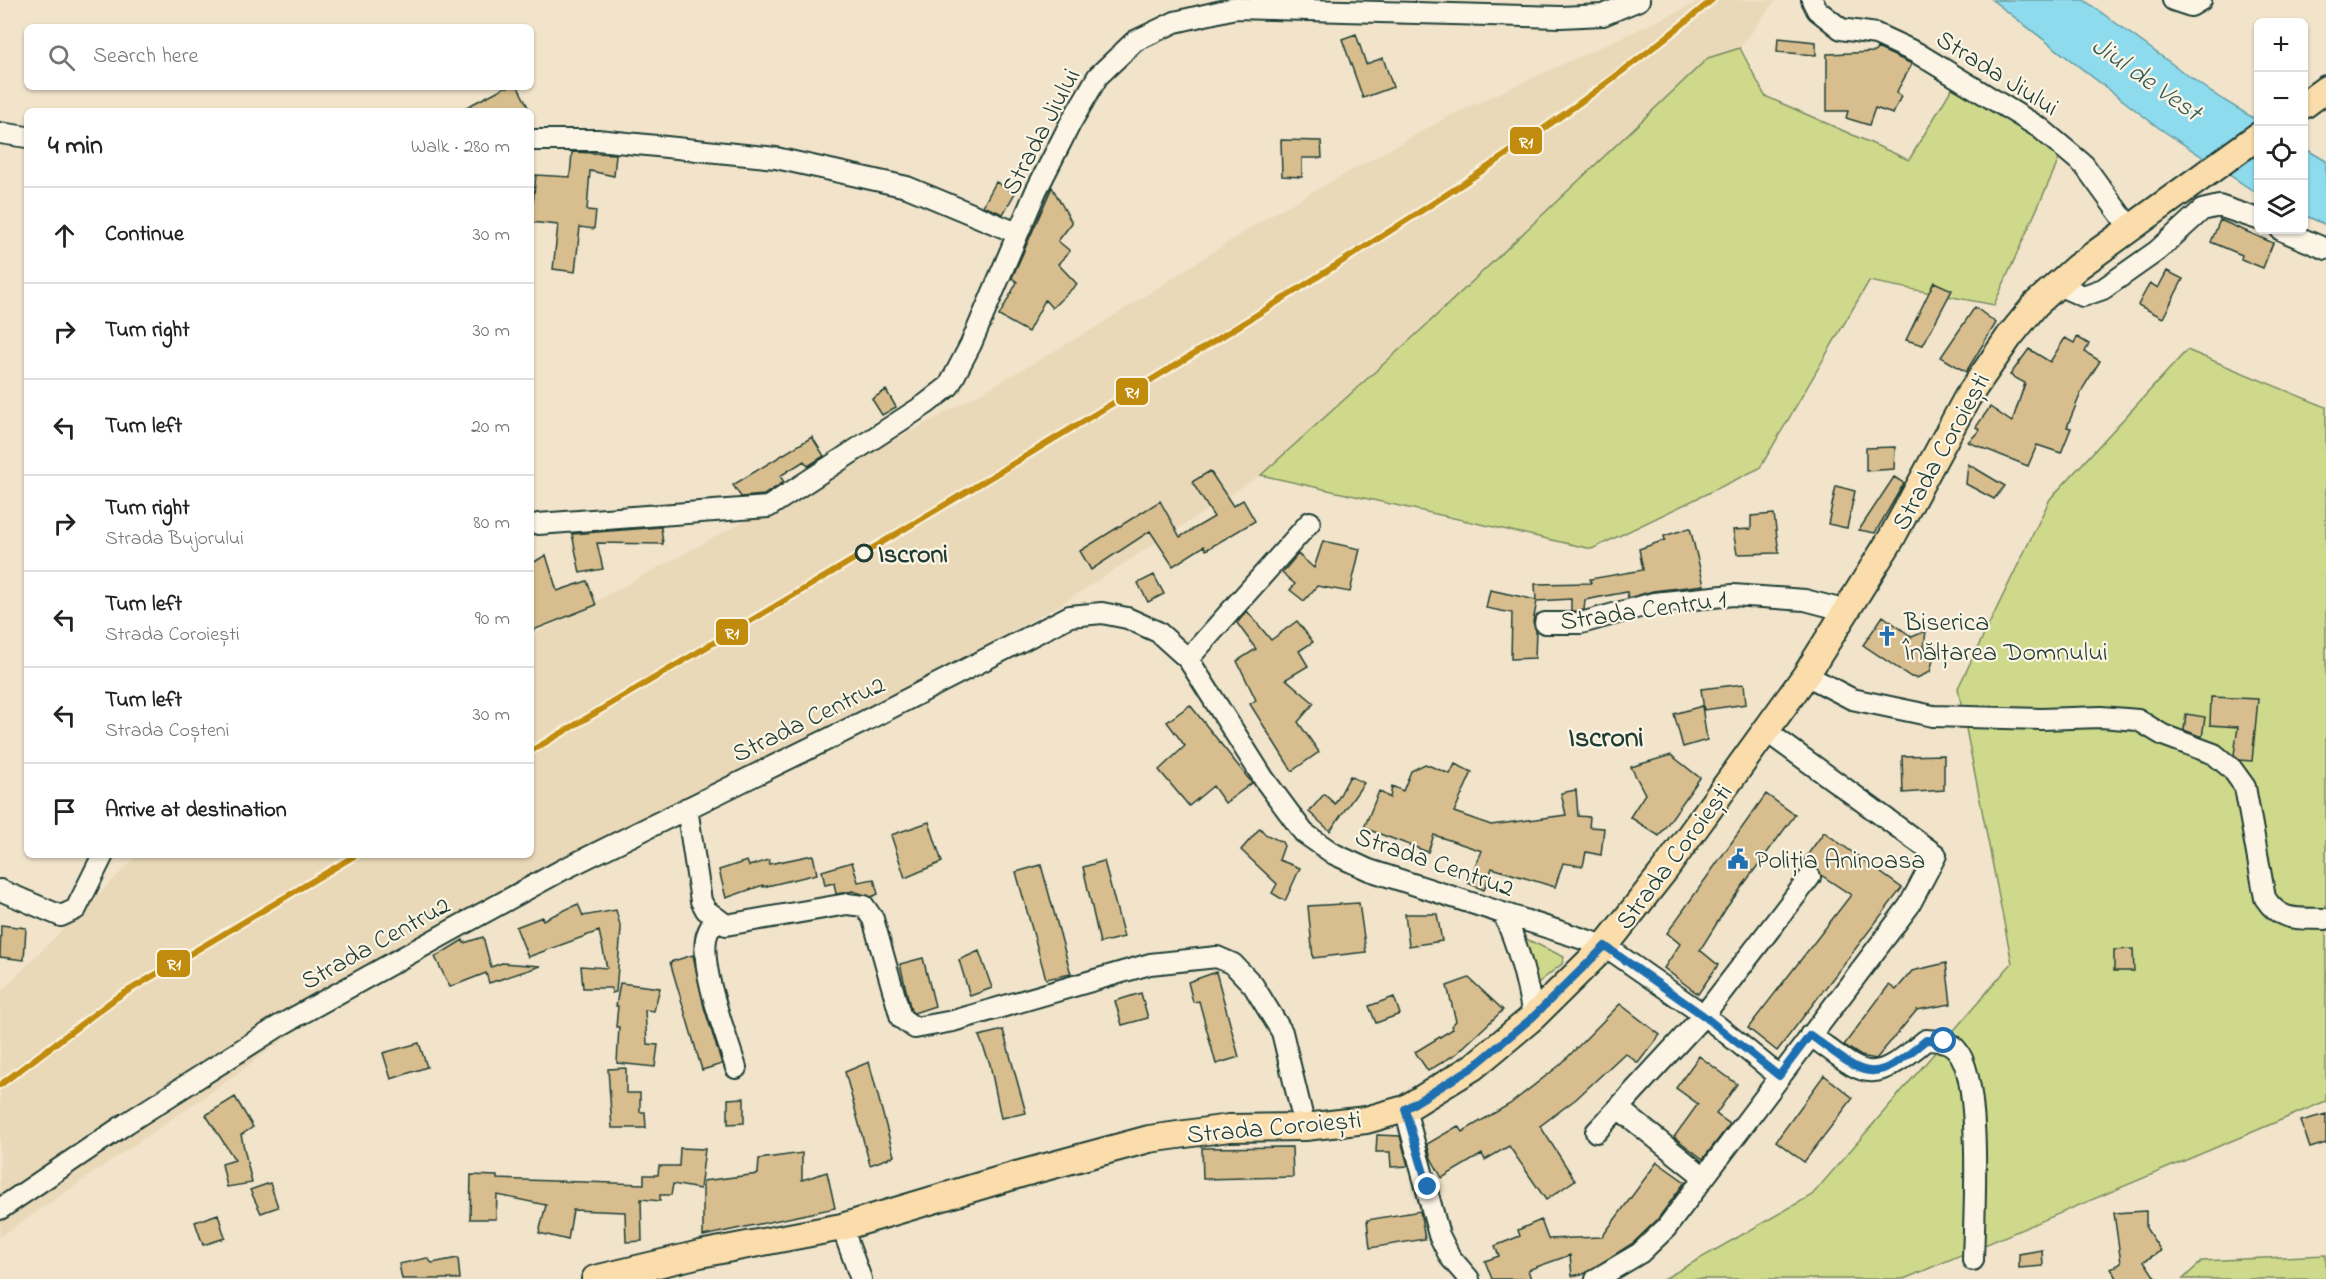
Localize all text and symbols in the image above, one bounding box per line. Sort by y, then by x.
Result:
map controls [2254,18,2308,234]
button: + [2254,18,2308,72]
street label: Strada Jiului [1928,22,2065,127]
search box [24,24,534,90]
water label: Jiul de Vest [2083,28,2211,134]
icon: search [45,41,78,74]
text: Search here [93,41,198,73]
street label: Strada Jiului [993,62,1092,203]
button: − [2254,72,2308,126]
line badge: R1 [1509,126,1543,155]
button: locate [2254,126,2308,180]
text: 4 min [48,128,103,166]
text: R1 [1518,131,1534,155]
text: Walk · 280 m [411,133,510,162]
button: layers [2254,180,2308,234]
icon: ahead [48,219,81,252]
text: Continue [105,219,184,251]
text: 30 m [473,221,510,250]
icon: right [48,315,81,348]
text: Turn right [105,315,190,347]
text: 30 m [473,317,510,346]
street label: Strada Coroiești [1884,367,2002,538]
line badge: R1 [1115,377,1149,406]
text: R1 [1124,381,1140,405]
icon: left [48,411,81,444]
text: Turn left [105,411,182,443]
text: 20 m [471,413,510,442]
text: Turn right [105,493,190,525]
icon: right [48,507,81,540]
text: 80 m [473,509,510,538]
text: Strada Bujorului [105,525,244,554]
place label: Iscroni [878,537,948,575]
marker: Iscroni [855,544,873,562]
street label: Strada Centru 1 [1558,581,1729,642]
text: Turn left [105,589,182,621]
icon: left [48,603,81,636]
text: 90 m [475,605,510,634]
place label: Biserica Înălțarea Domnului [1902,605,2108,673]
line badge: R1 [715,618,749,646]
text: Strada Coroiești [105,621,240,650]
text: R1 [724,622,740,646]
church icon: Biserica Înălțarea Domnului [1875,624,1899,648]
street label: Strada Centru2 [726,667,892,774]
text: Turn left [105,685,182,717]
icon: left [48,699,81,732]
text: 30 m [473,701,510,730]
text: Strada Coșteni [105,717,229,746]
district label: Iscroni [1568,719,1644,760]
street label: Strada Coroiești [1608,776,1743,939]
icon: arrive [48,795,81,828]
text: Arrive at destination [105,795,287,827]
street label: Strada Centru2 [1349,819,1519,909]
place label: Poliția Aninoasa [1755,843,1925,881]
public building icon: Poliția Aninoasa [1726,847,1750,871]
street label: Strada Centru2 [295,888,458,1001]
line badge: R1 [156,949,191,978]
text: R1 [166,953,182,977]
route start [1930,1027,1956,1053]
street label: Strada Coroiești [1185,1102,1363,1156]
route end [1414,1173,1440,1199]

